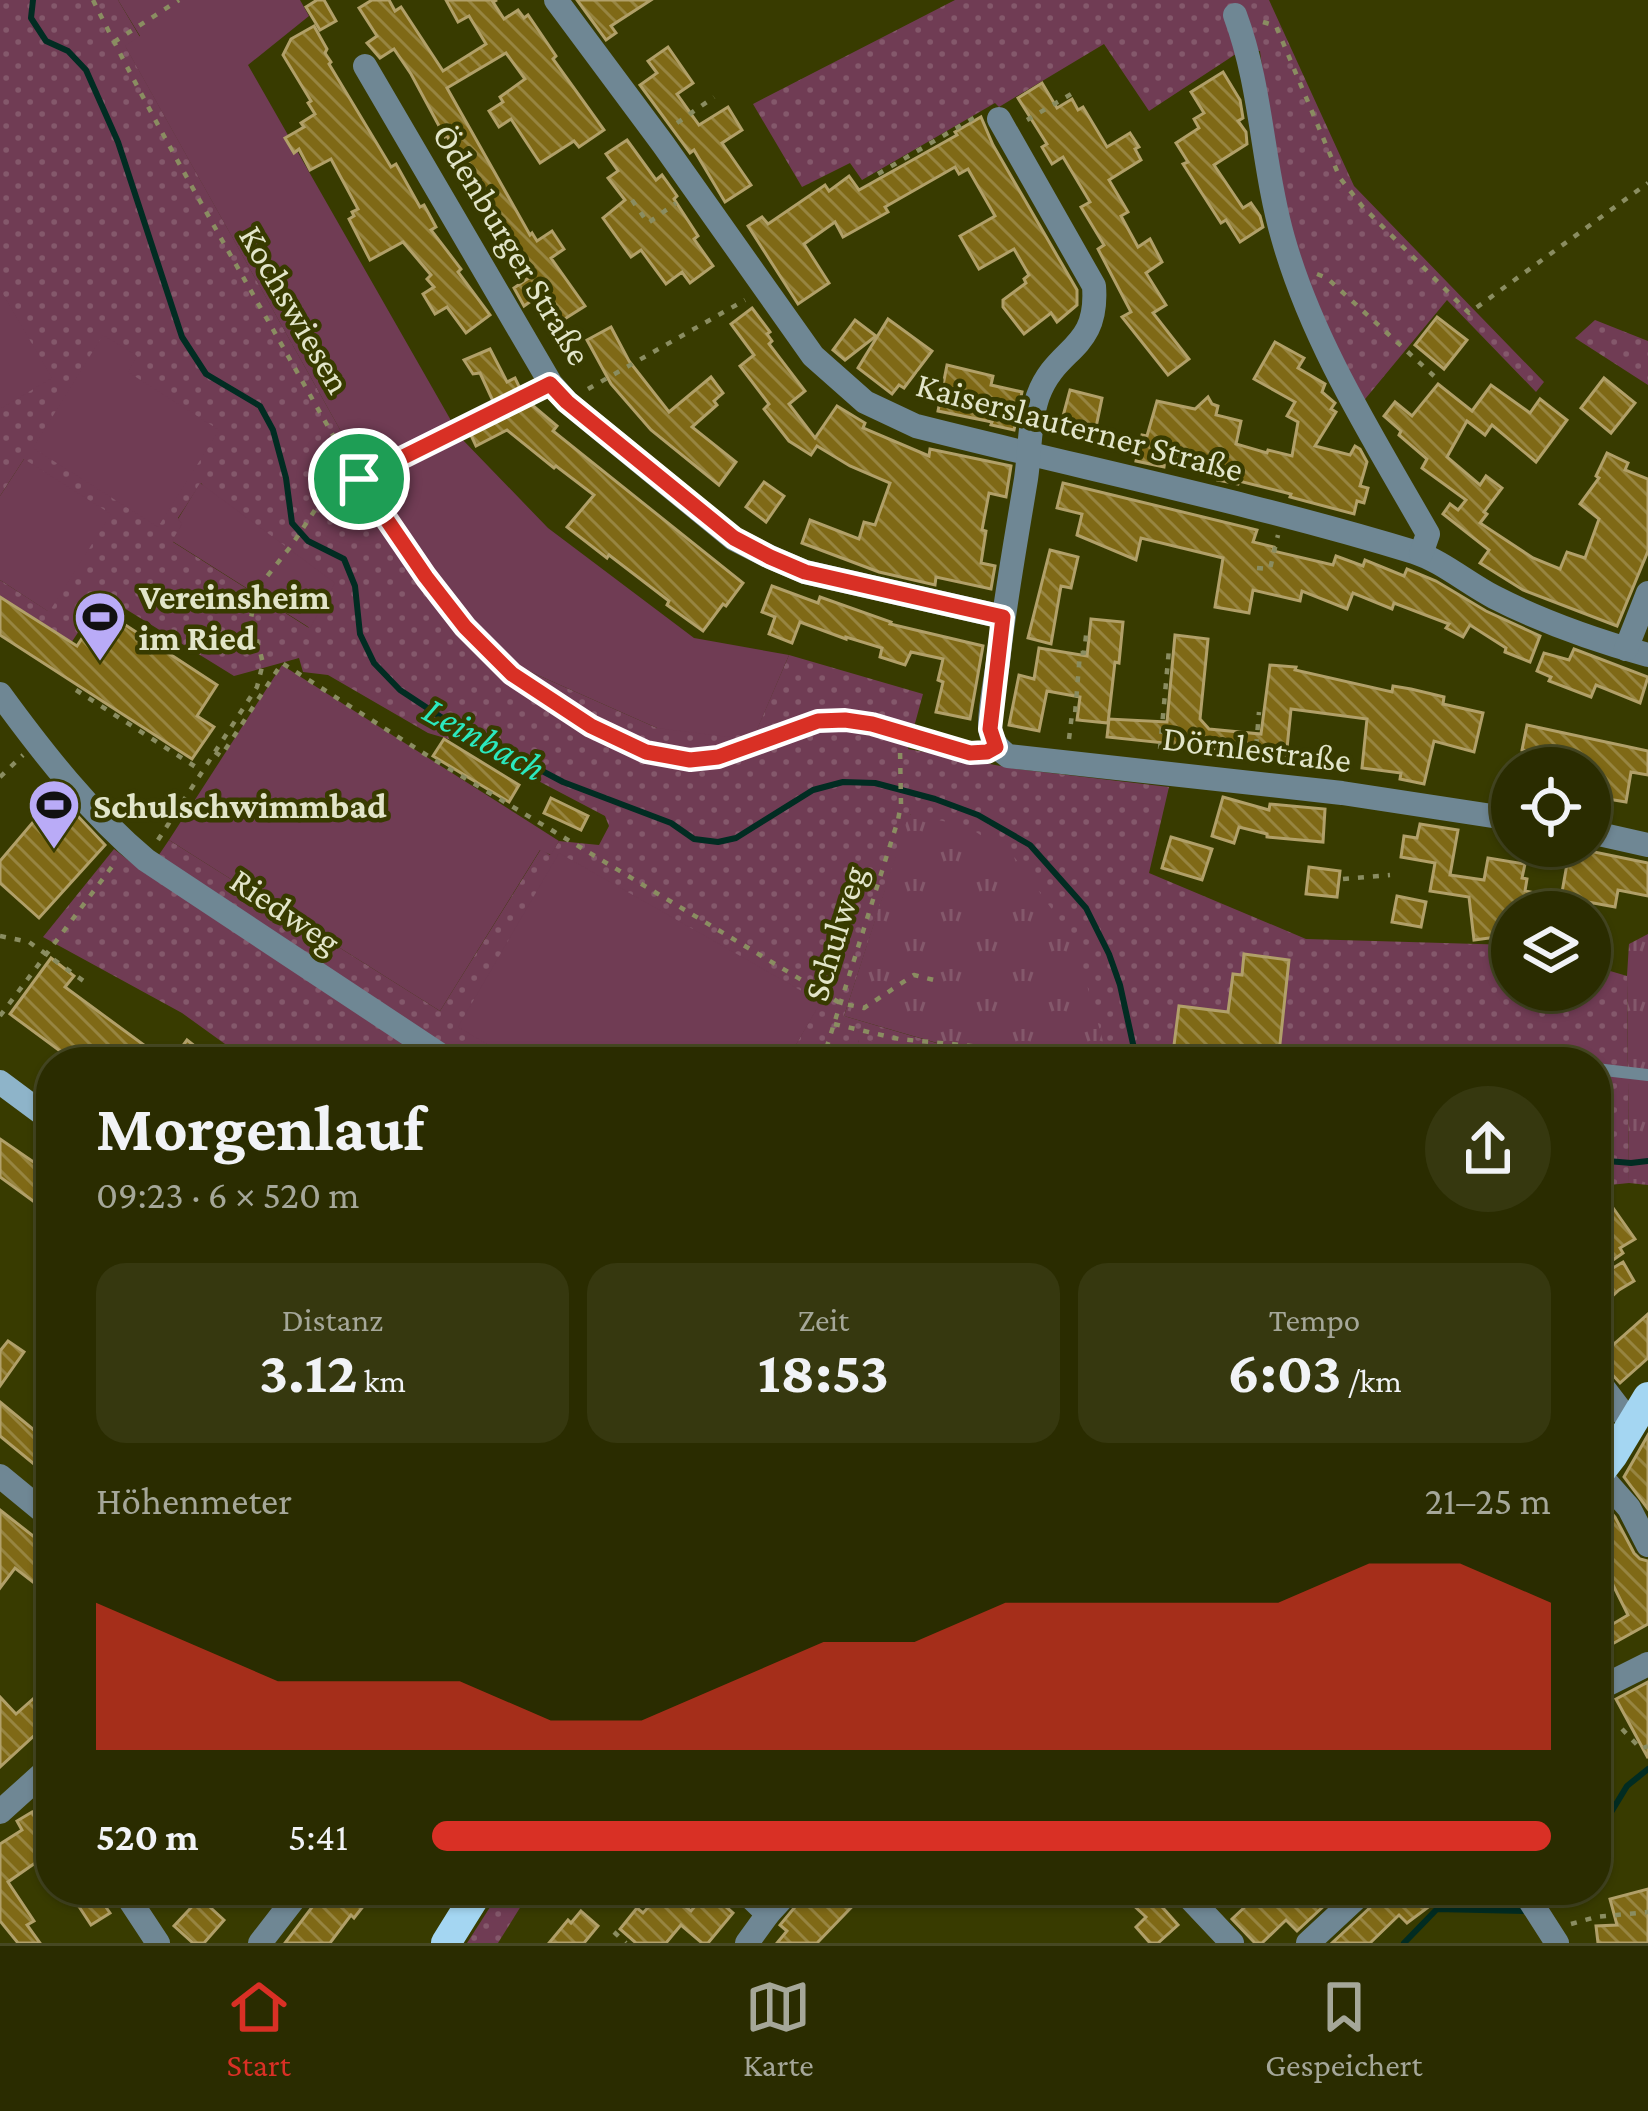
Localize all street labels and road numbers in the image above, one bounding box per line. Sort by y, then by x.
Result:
street label: Ödenburger Straße [424,117,600,372]
street label: Kochswiesen [231,218,359,401]
street label: Kaiserslauterner Straße [912,364,1247,490]
street label: Dörnlestraße [1160,718,1354,780]
street label: Riedweg [223,860,348,962]
street label: Schulweg [796,861,874,1006]

